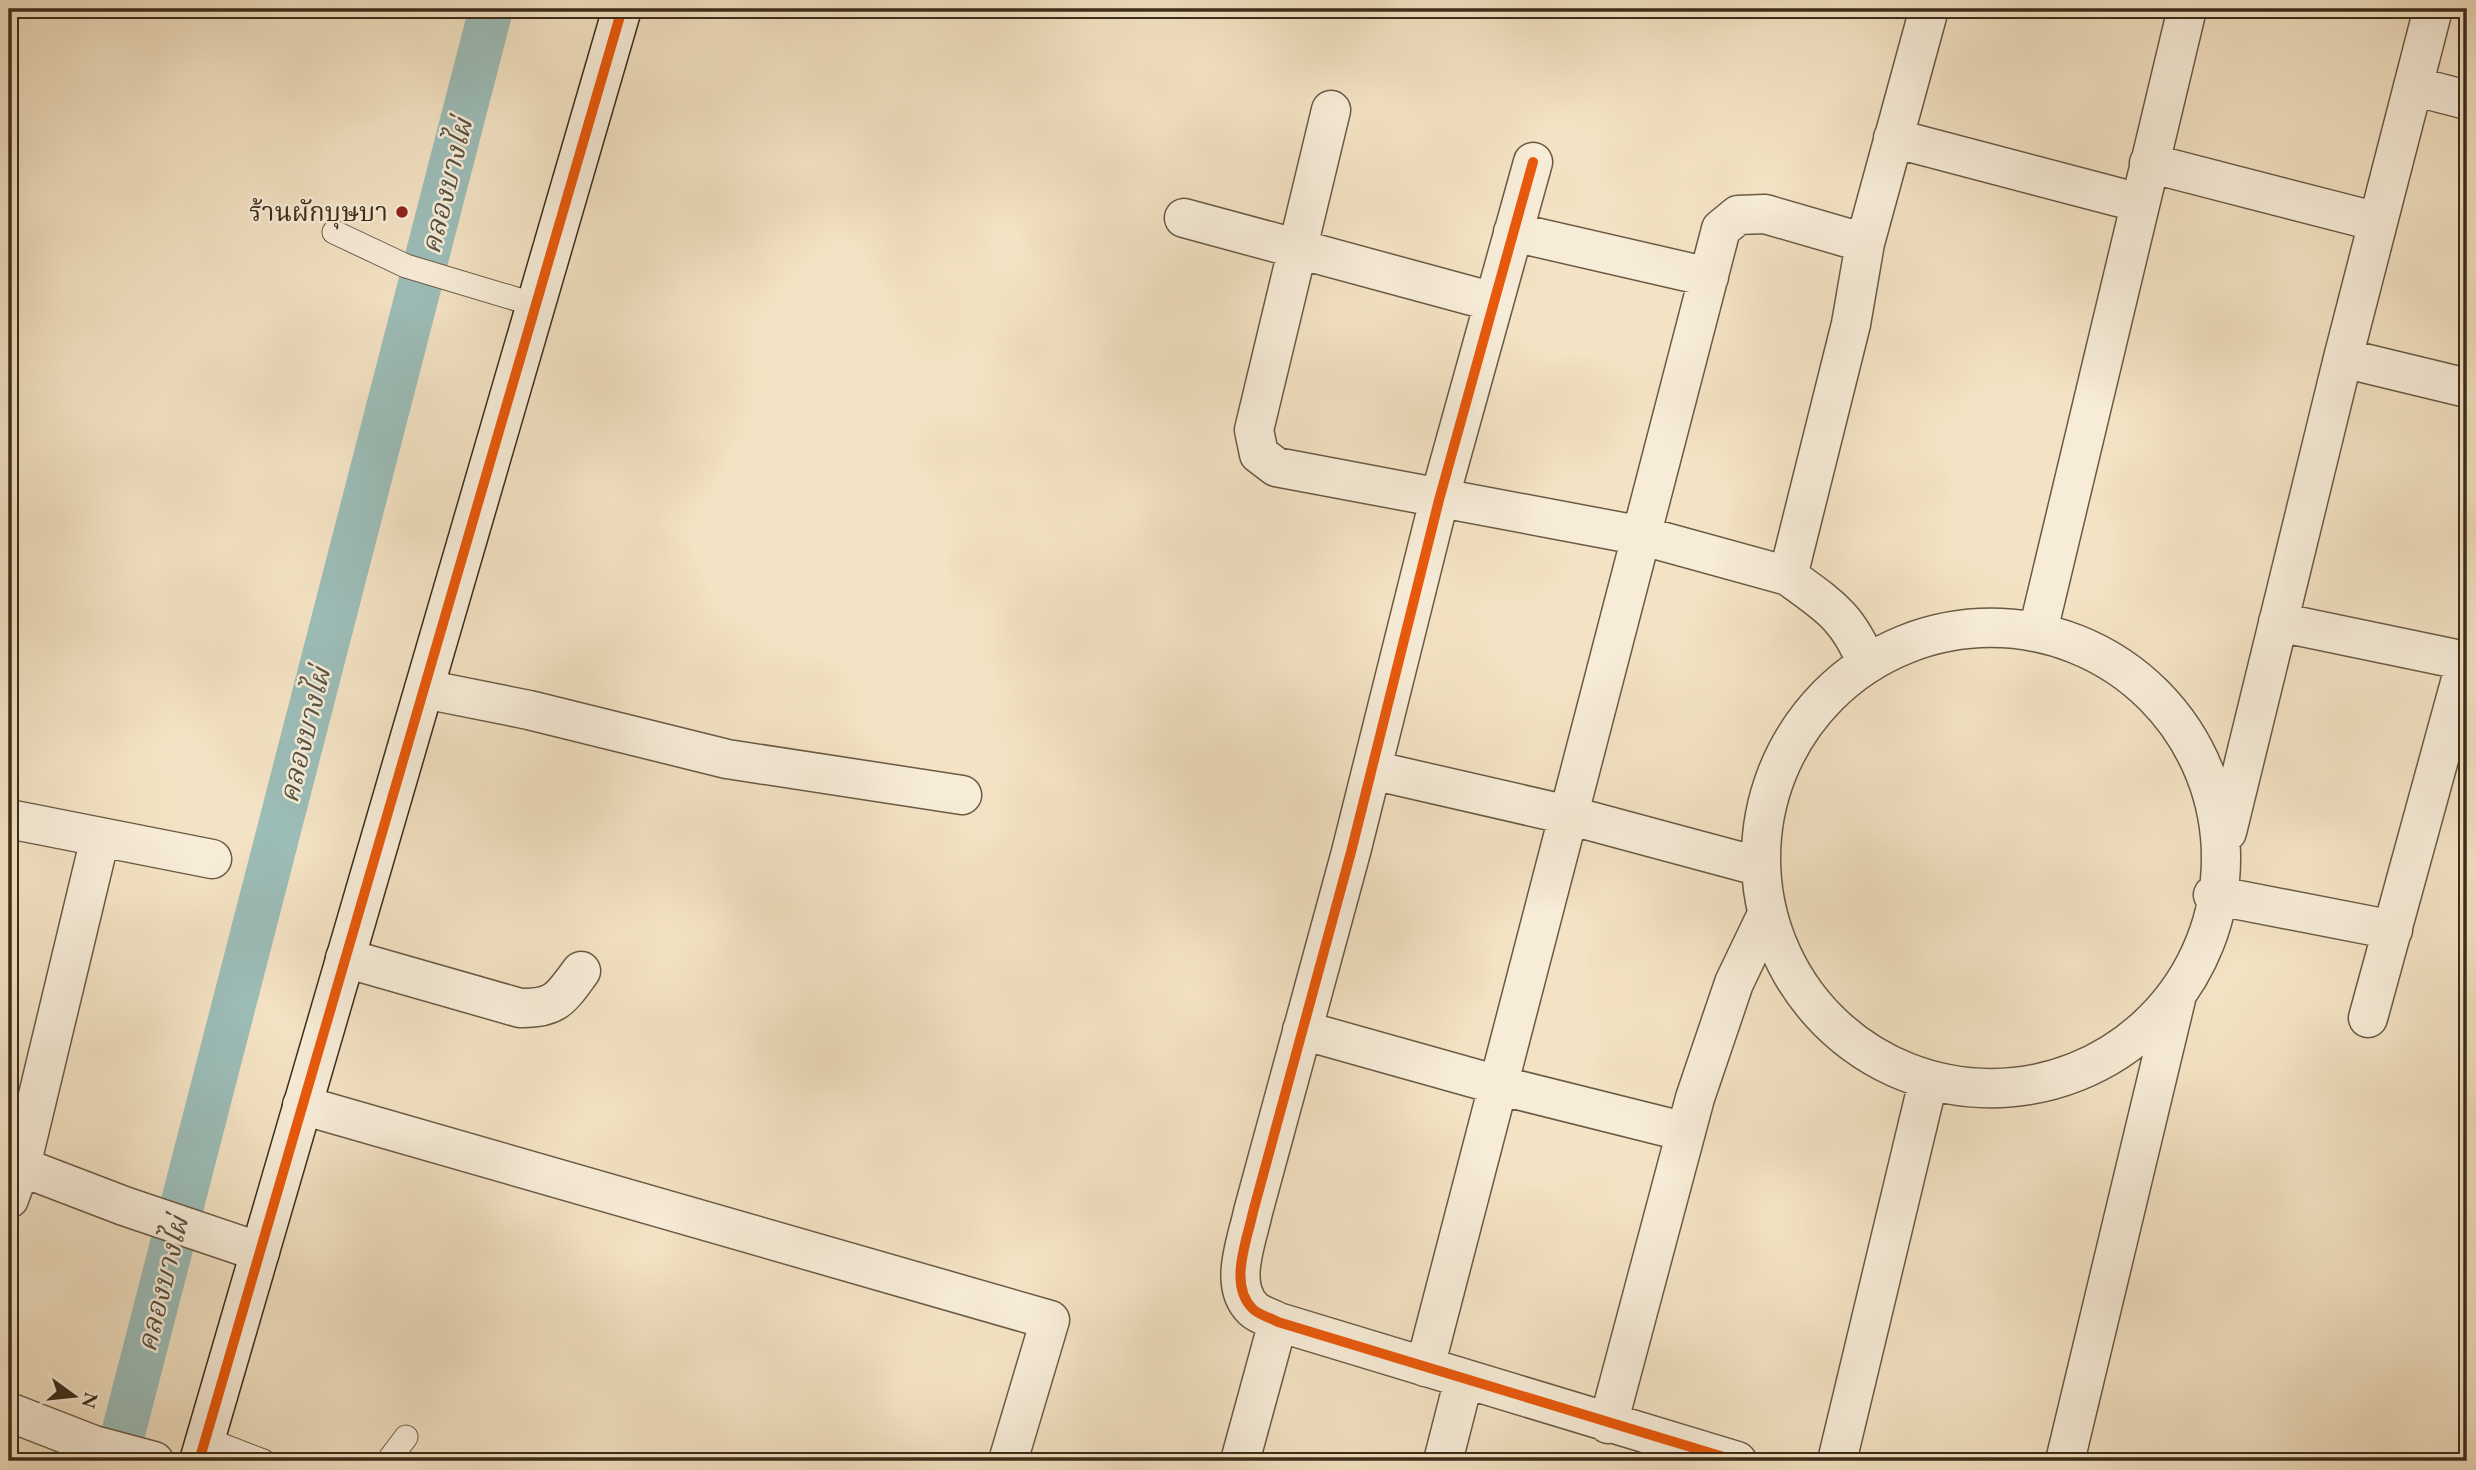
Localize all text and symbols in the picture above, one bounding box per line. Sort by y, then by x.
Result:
water label: คลองบางไผ่ [411,111,481,257]
place label: ร้านผักบุษบา [249,195,388,230]
marker: ร้านผักบุษบา [394,204,410,220]
water label: คลองบางไผ่ [269,660,339,806]
water label: คลองบางไผ่ [127,1209,197,1355]
north arrow [38,1362,108,1432]
text: N [76,1390,104,1412]

